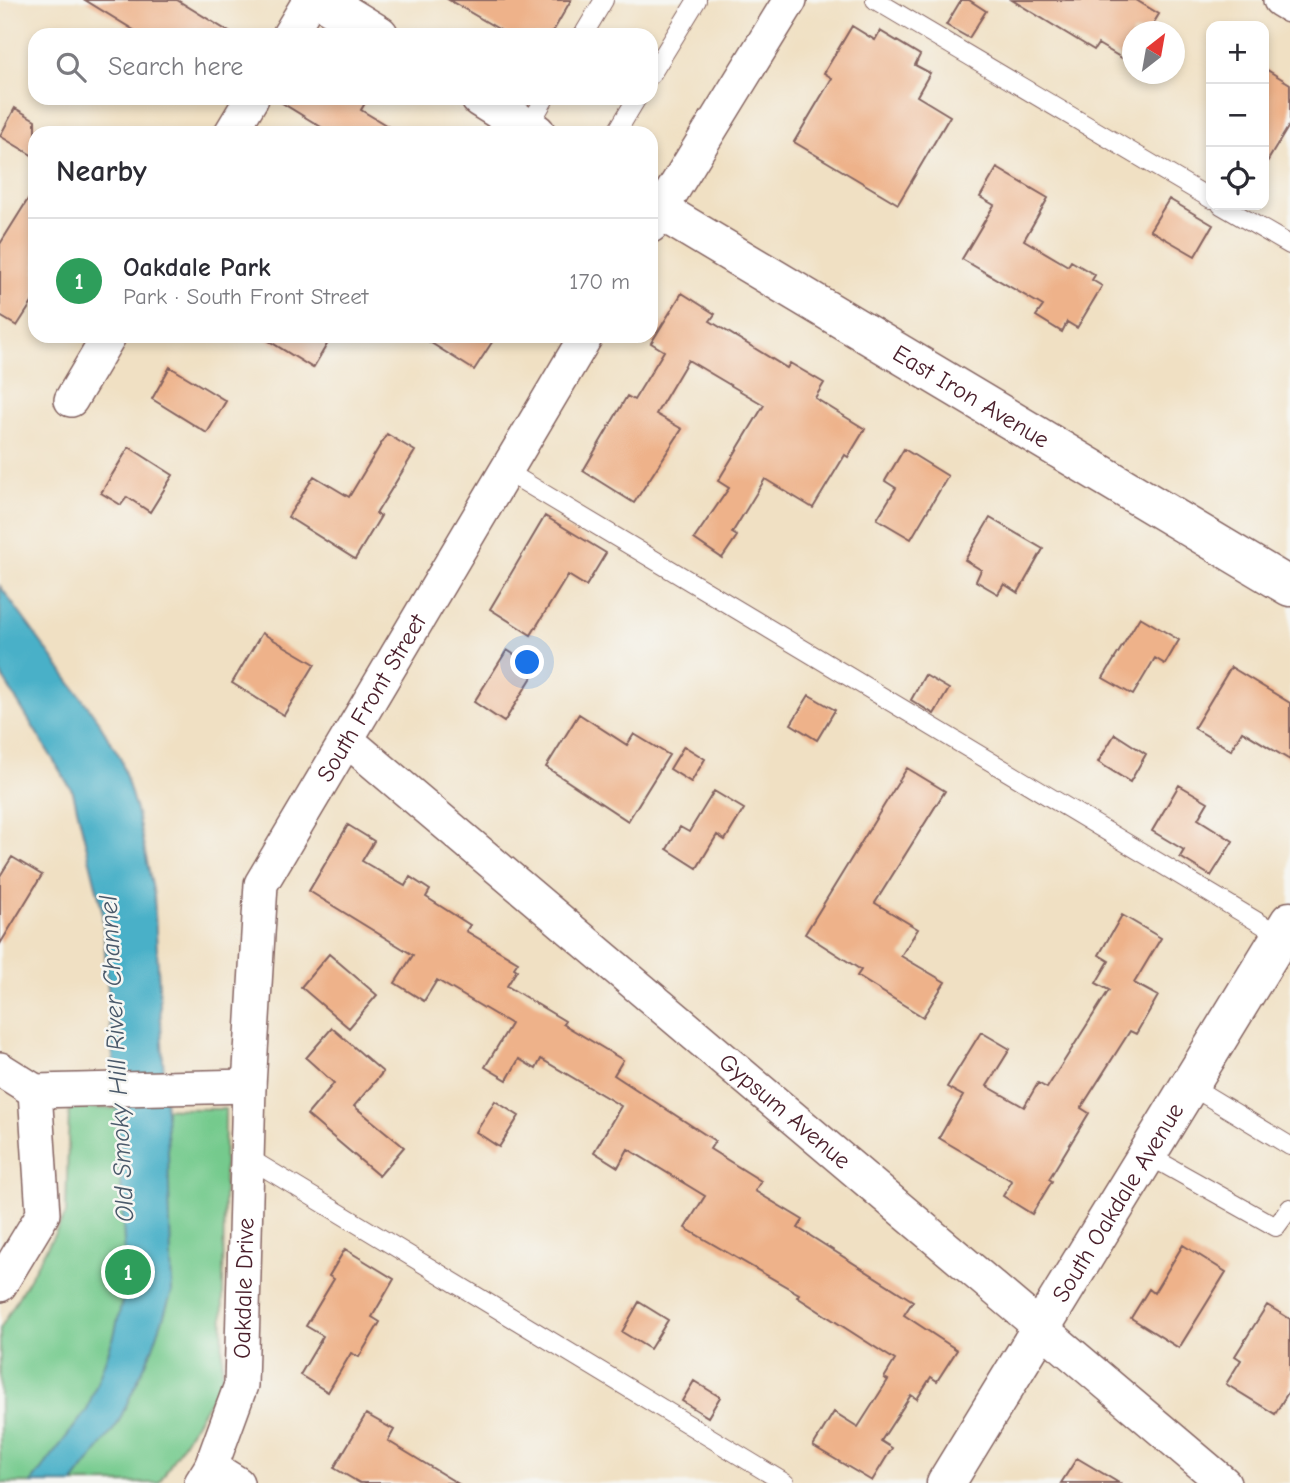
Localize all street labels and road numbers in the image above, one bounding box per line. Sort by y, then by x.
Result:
street label: East Iron Avenue [888,339,1054,454]
street label: South Front Street [311,608,432,787]
street label: Gypsum Avenue [713,1047,856,1175]
street label: South Oakdale Avenue [1046,1098,1189,1307]
street label: Oakdale Drive [228,1217,259,1359]

